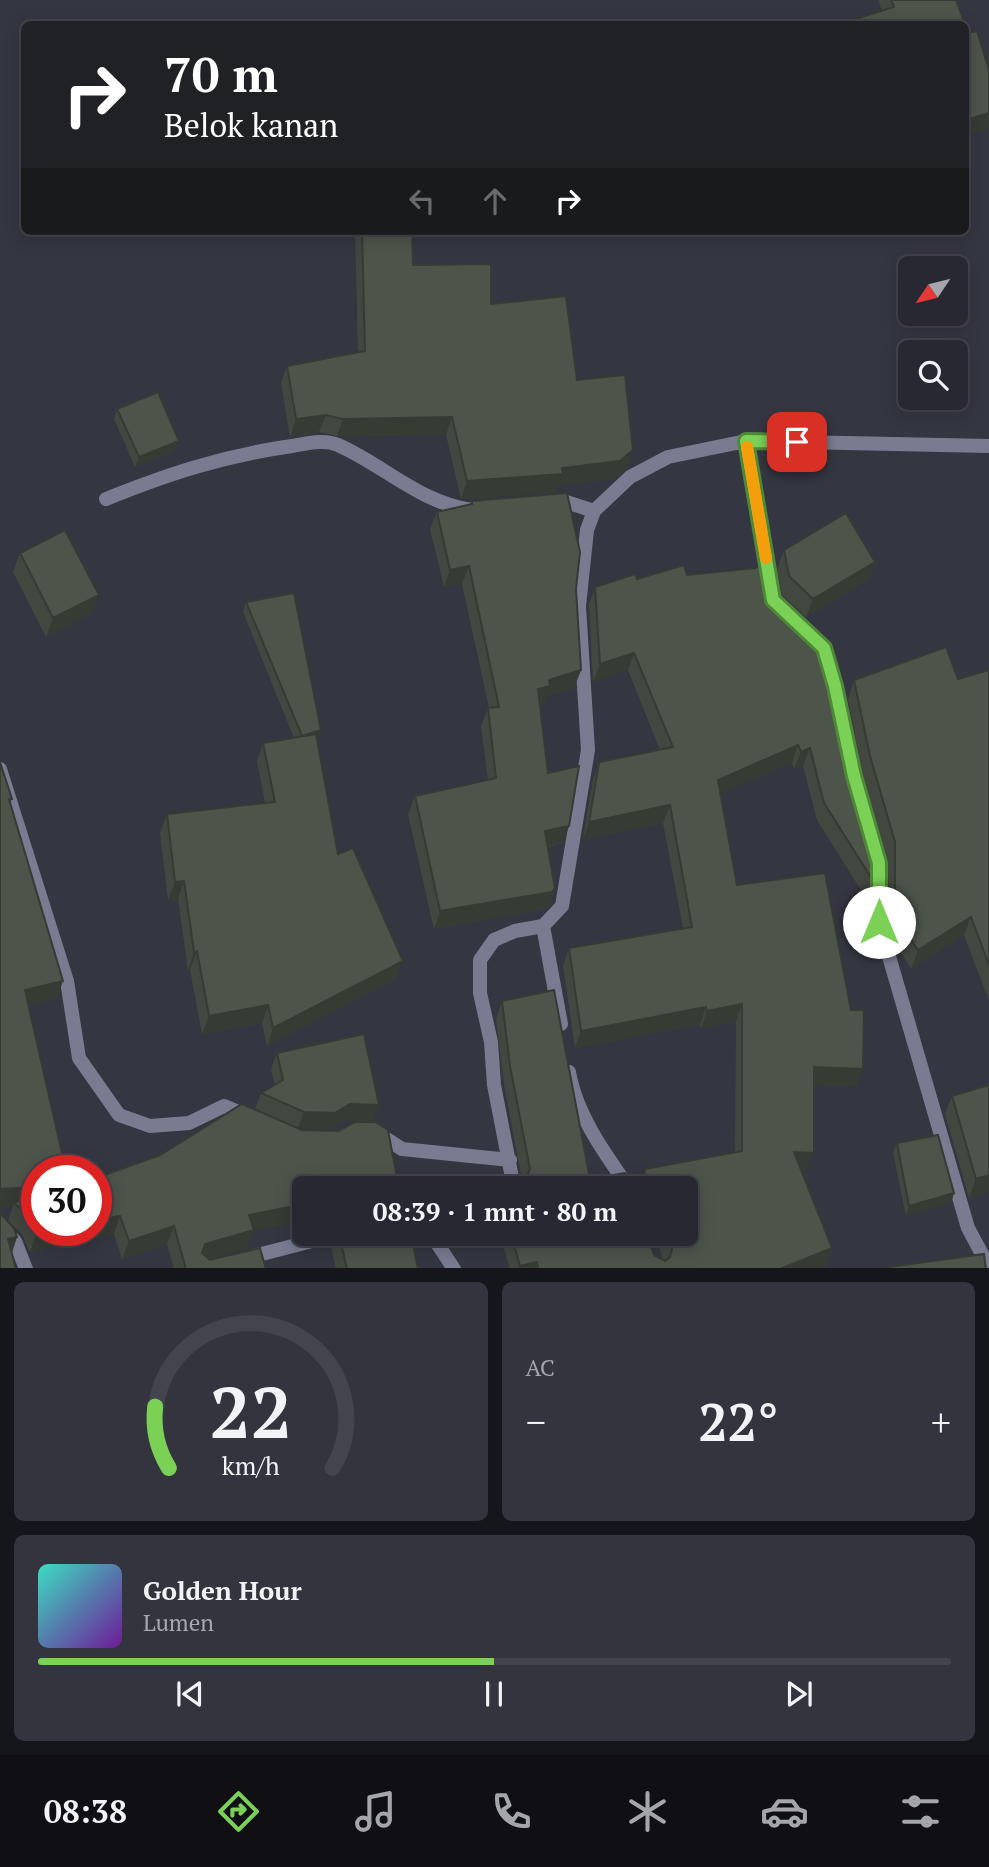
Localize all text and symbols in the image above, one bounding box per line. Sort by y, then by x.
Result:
text: 70 m [164,41,278,106]
icon: right [49,49,140,140]
text: Belok kanan [164,104,338,146]
icon: left [403,182,441,220]
icon: ahead [476,182,514,220]
icon: right [549,182,587,220]
north arrow [898,256,968,326]
map controls [898,256,968,410]
button: search [898,340,968,410]
pin [767,412,827,472]
icon: arrive [778,423,816,461]
position arrow [842,885,916,959]
speed limit sign: 30 [21,1155,112,1246]
text: 08:39 · 1 mnt · 80 m [373,1194,617,1228]
text: AC [526,1352,555,1383]
text: 22 [210,1362,292,1459]
text: 22° [698,1387,778,1456]
text: − [526,1397,546,1447]
text: + [931,1397,951,1447]
text: km/h [222,1448,280,1481]
text: Golden Hour [143,1573,302,1607]
text: Lumen [143,1607,214,1638]
icon: previous [171,1675,209,1713]
icon: pause [475,1675,513,1713]
icon: next [780,1675,818,1713]
icon: directions [214,1787,263,1836]
icon: music [351,1787,400,1836]
icon: phone [487,1787,536,1836]
icon: climate [623,1787,672,1836]
icon: car [760,1787,809,1836]
icon: filters [896,1787,945,1836]
text: 08:38 [44,1790,127,1832]

